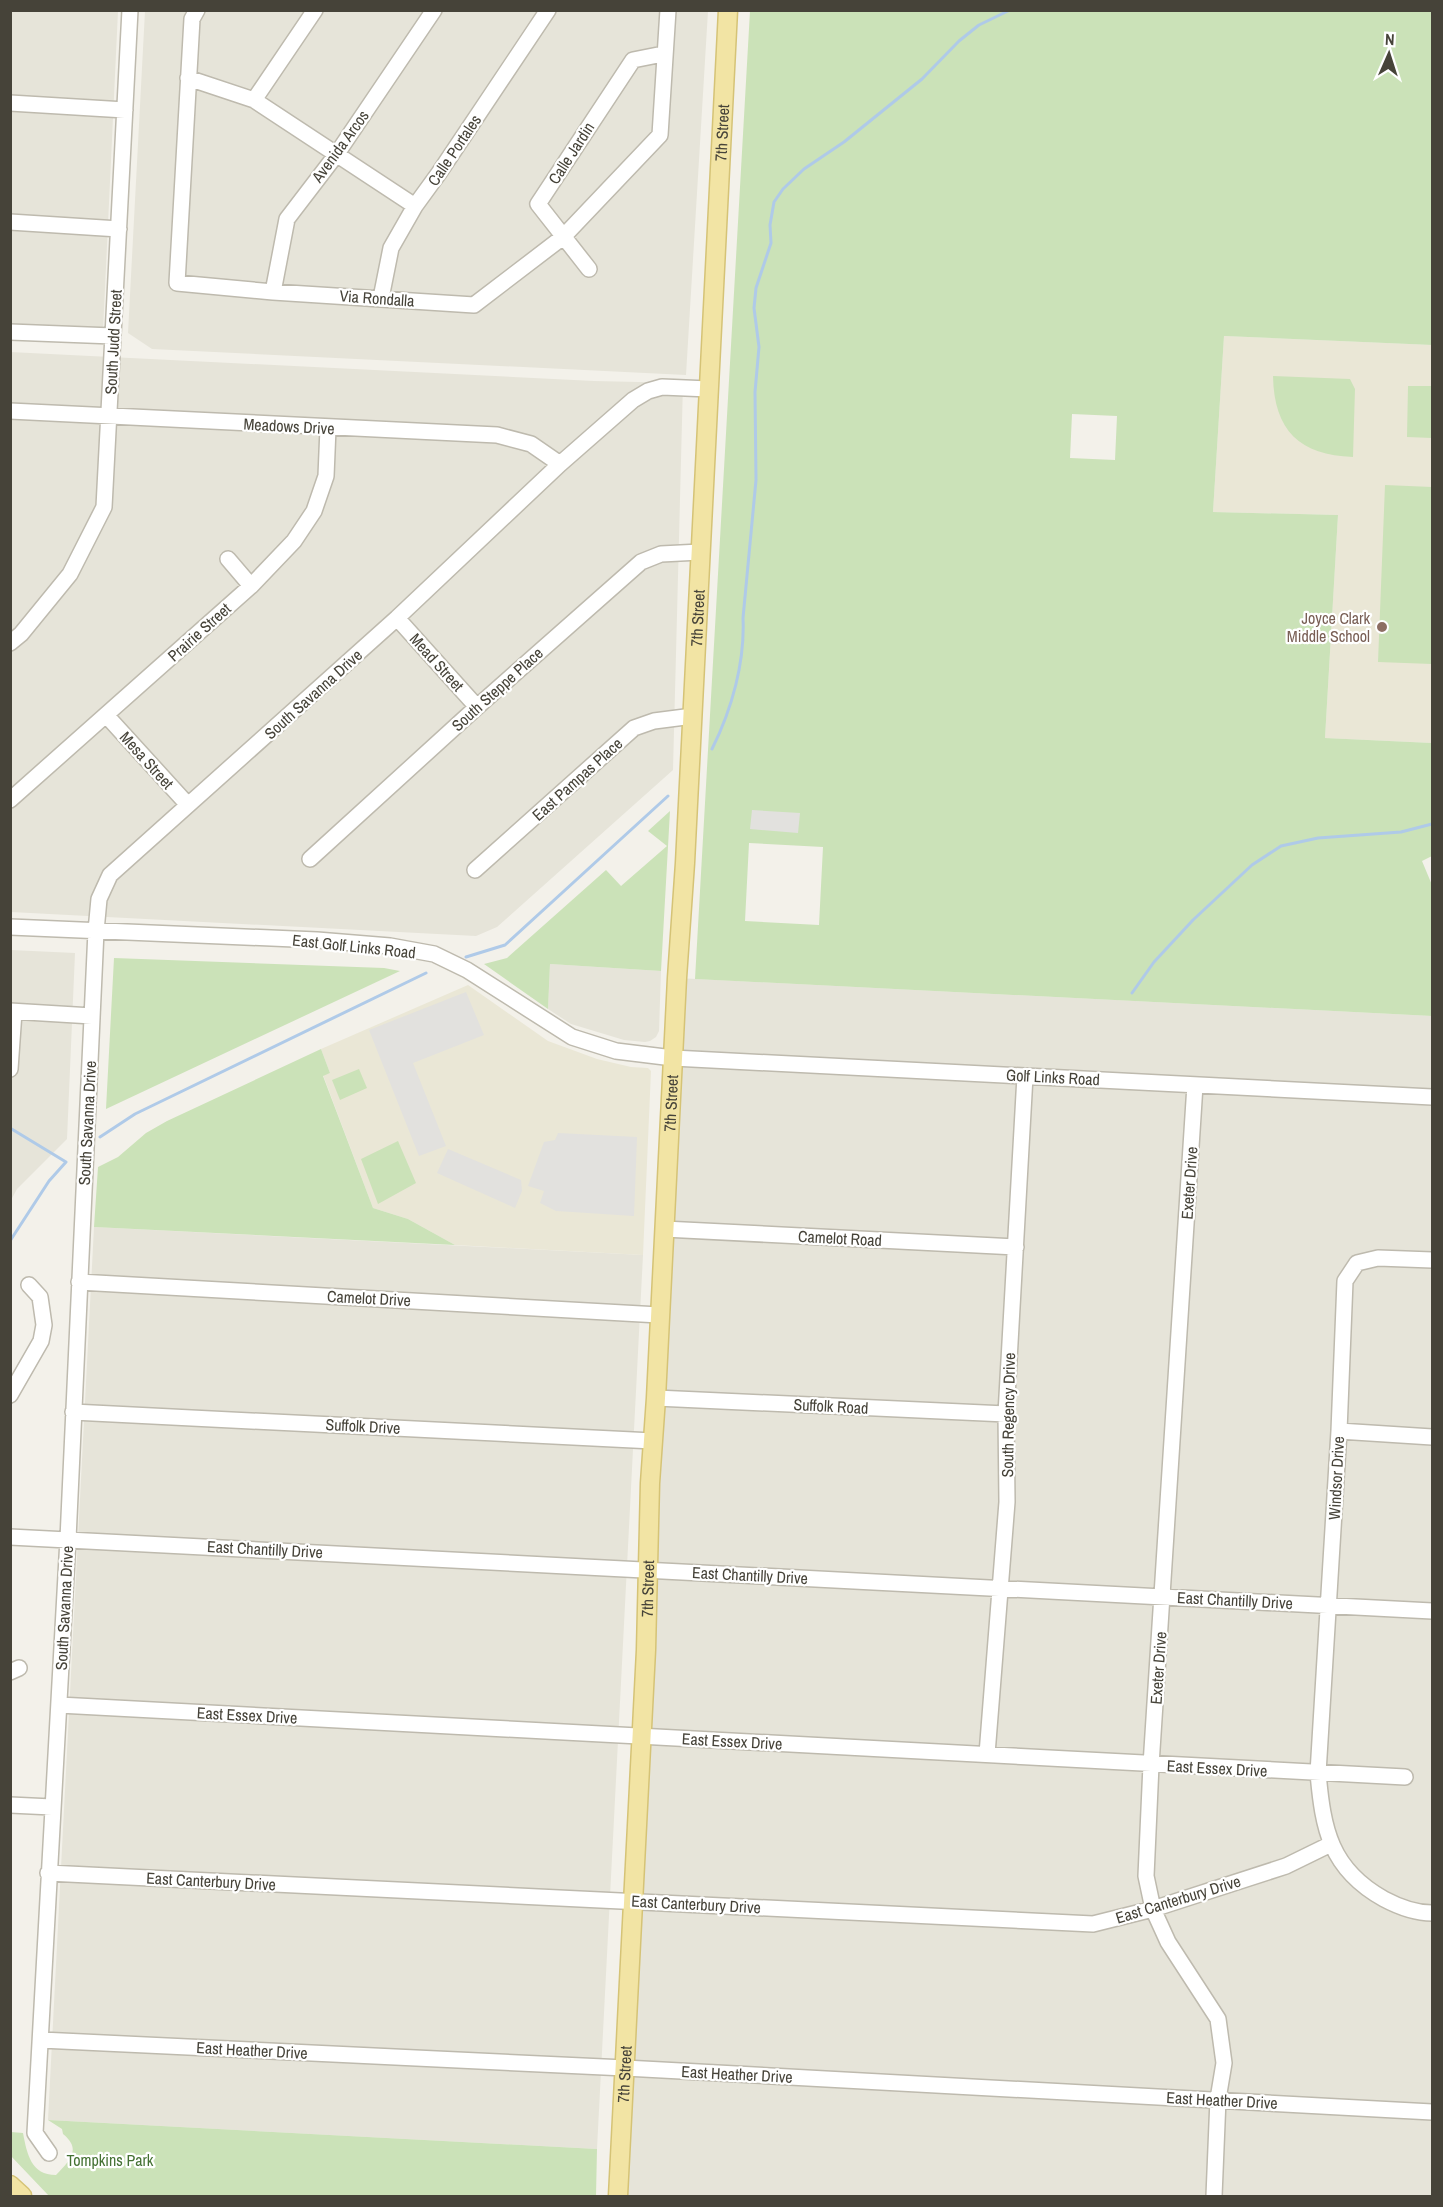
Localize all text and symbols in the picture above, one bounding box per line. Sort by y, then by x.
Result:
north arrow [1359,24,1419,84]
text: N [1384,28,1395,50]
street label: 7th Street [709,103,734,162]
street label: Avenida Arcos [306,105,374,187]
street label: Calle Portales [422,110,486,190]
street label: Calle Jardin [543,118,599,188]
street label: Via Rondalla [339,284,416,312]
street label: South Judd Street [99,289,127,395]
street label: Meadows Drive [243,413,335,439]
street label: 7th Street [685,589,710,647]
street label: Prairie Street [163,597,236,666]
place label: Joyce Clark Middle School [1287,607,1370,647]
marker: Joyce Clark Middle School [1375,620,1389,634]
street label: Mead Street [405,628,469,696]
street label: South Steppe Place [447,642,547,736]
street label: South Savanna Drive [259,644,367,744]
street label: Mesa Street [115,726,179,794]
street label: East Pampas Place [527,733,627,825]
street label: East Golf Links Road [291,929,417,963]
street label: South Savanna Drive [73,1060,101,1186]
street label: Golf Links Road [1005,1064,1101,1090]
street label: 7th Street [658,1074,683,1132]
street label: Exeter Drive [1175,1146,1203,1220]
street label: Camelot Road [798,1225,882,1251]
street label: Camelot Drive [327,1285,411,1311]
street label: South Regency Drive [996,1352,1020,1478]
street label: Suffolk Road [793,1393,869,1419]
street label: Suffolk Drive [325,1413,401,1439]
street label: Windsor Drive [1323,1436,1349,1520]
street label: East Chantilly Drive [207,1535,323,1563]
street label: South Savanna Drive [50,1545,78,1671]
street label: 7th Street [636,1560,659,1617]
street label: East Chantilly Drive [692,1561,808,1589]
street label: East Chantilly Drive [1177,1586,1293,1614]
street label: Exeter Drive [1144,1631,1172,1705]
street label: East Essex Drive [196,1701,298,1729]
street label: East Essex Drive [681,1727,783,1755]
street label: East Essex Drive [1166,1754,1268,1782]
street label: East Canterbury Drive [146,1867,276,1895]
street label: East Canterbury Drive [1113,1870,1243,1928]
street label: East Canterbury Drive [631,1890,761,1918]
street label: East Heather Drive [196,2036,308,2064]
street label: 7th Street [612,2045,637,2103]
street label: East Heather Drive [681,2060,793,2088]
street label: East Heather Drive [1166,2086,1278,2114]
park label: Tompkins Park [67,2149,154,2171]

